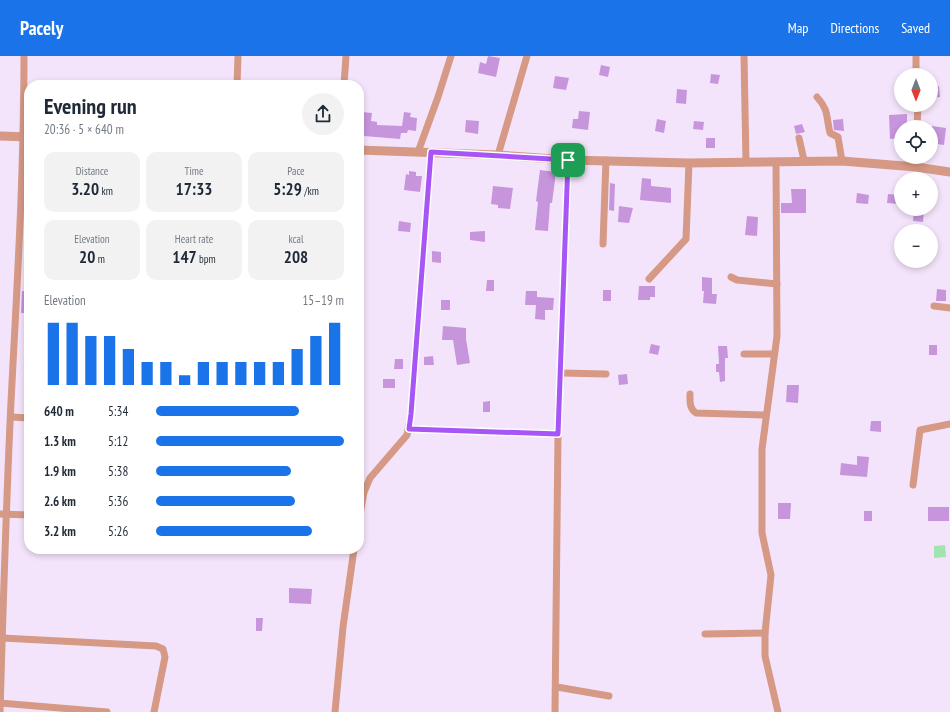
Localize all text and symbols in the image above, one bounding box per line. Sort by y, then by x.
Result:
text: Pacely [20,16,63,40]
text: Map [788,19,808,37]
text: Directions [830,19,879,37]
text: Saved [901,19,930,37]
north arrow [894,68,938,112]
map controls [894,68,938,268]
text: Evening run [44,92,137,120]
button: share [302,93,344,135]
button: locate [894,120,938,164]
text: 20:36 · 5 × 640 m [44,121,124,138]
pin [551,143,585,177]
icon: arrive [557,149,579,171]
text: Distance [76,164,108,178]
text: Time [184,164,204,178]
text: Pace [287,164,305,178]
button: + [894,172,938,216]
text: 3.20 [71,178,99,200]
text: 17:33 [176,178,212,200]
text: 5:29 [273,178,302,200]
text: km [99,184,113,198]
text: /km [302,184,319,198]
button: − [894,224,938,268]
text: Elevation [74,232,110,246]
text: Heart rate [175,232,213,246]
text: kcal [288,232,304,246]
text: 20 [79,246,95,268]
text: 147 [172,246,197,268]
text: 208 [284,246,308,268]
text: m [95,252,105,266]
text: bpm [197,252,216,266]
text: Elevation [44,292,86,309]
text: 15–19 m [302,292,344,309]
text: 640 m [44,403,74,420]
text: 5:34 [108,403,128,420]
text: 1.3 km [44,433,76,450]
text: 5:12 [108,433,128,450]
text: 1.9 km [44,463,76,480]
text: 5:38 [108,463,128,480]
text: 2.6 km [44,493,76,510]
text: 5:36 [108,493,128,510]
text: 3.2 km [44,523,76,540]
text: 5:26 [108,523,128,540]

